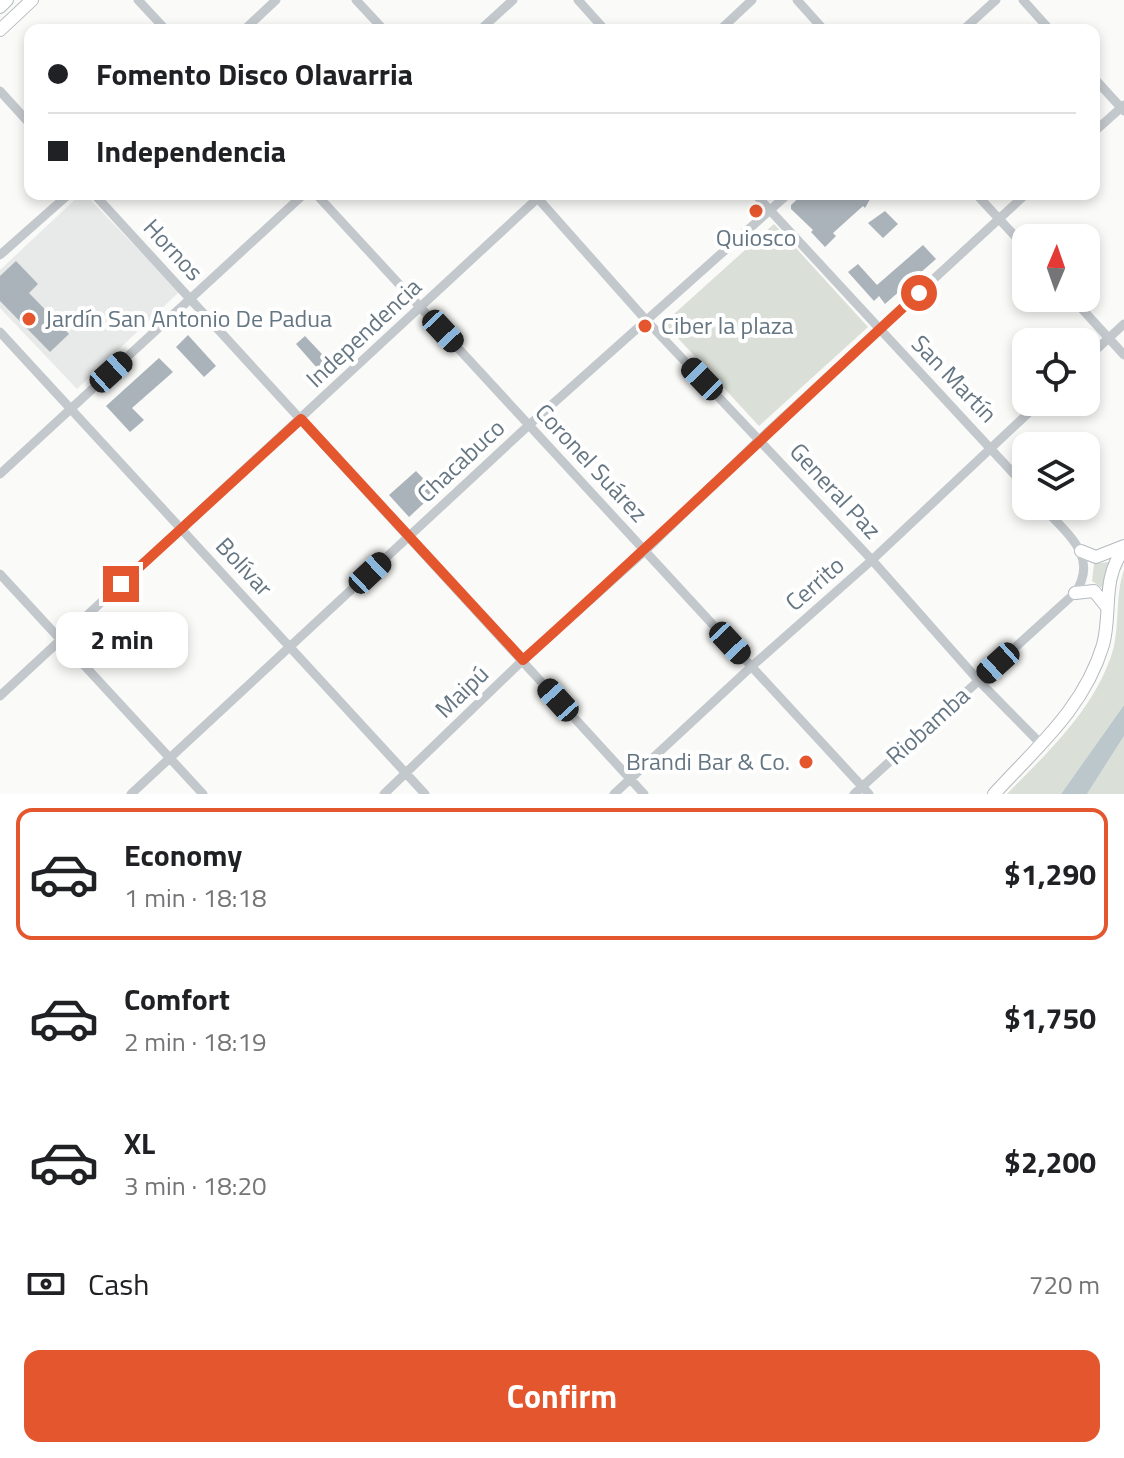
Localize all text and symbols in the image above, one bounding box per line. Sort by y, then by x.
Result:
text: Fomento Disco Olavarria [96,51,413,97]
text: Independencia [96,128,286,174]
marker: Quiosco [747,202,765,220]
street label: Hornos [135,210,212,289]
place label: Quiosco [716,219,796,255]
north arrow [1012,224,1100,312]
map controls [1012,224,1100,520]
street label: Independencia [297,269,429,395]
route start [901,275,937,311]
place label: Jardín San Antonio De Padua [45,300,332,336]
car [418,305,468,357]
place label: Ciber la plaza [661,307,794,343]
marker: Jardín San Antonio De Padua [20,310,38,328]
marker: Ciber la plaza [636,317,654,335]
street label: San Martín [903,326,1006,430]
button: locate [1012,328,1100,416]
car [85,347,137,397]
car [677,353,727,405]
street label: Coronel Suárez [527,395,656,530]
street label: Chacabuco [408,410,512,511]
button: layers [1012,432,1100,520]
street label: General Paz [782,434,890,547]
street label: Bolívar [208,528,282,604]
street label: Cerrito [777,547,852,619]
car [344,548,396,598]
route end [103,566,139,602]
callout: 2 min [55,612,187,668]
car [705,617,755,669]
text: 2 min [90,620,154,659]
car [972,638,1024,688]
street label: Maipú [426,657,496,726]
car [533,674,583,726]
street label: Riobamba [877,678,977,773]
place label: Brandi Bar & Co. [626,743,790,779]
marker: Brandi Bar & Co. [797,753,815,771]
text: Economy [124,832,242,878]
icon: car [28,838,100,910]
text: $1,290 [1004,851,1096,897]
text: 1 min · 18:18 [124,878,267,917]
text: Comfort [124,976,230,1022]
icon: car [28,982,100,1054]
text: $1,750 [1004,995,1096,1041]
text: 2 min · 18:19 [124,1022,267,1061]
text: XL [124,1120,155,1166]
icon: car [28,1126,100,1198]
text: $2,200 [1004,1139,1096,1185]
text: 3 min · 18:20 [124,1166,267,1205]
text: Cash [88,1261,149,1307]
icon: cash [24,1262,68,1306]
text: 720 m [1029,1265,1100,1304]
button: Confirm [24,1350,1100,1442]

